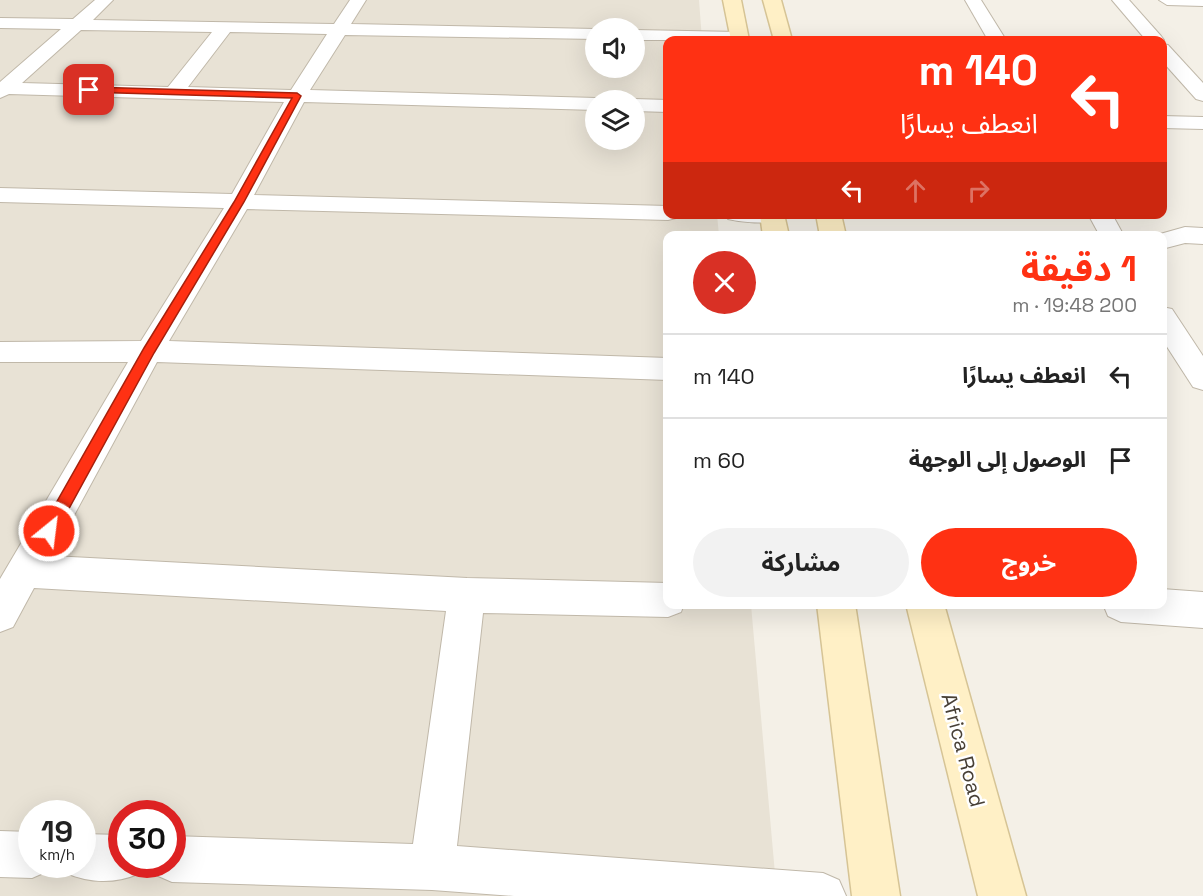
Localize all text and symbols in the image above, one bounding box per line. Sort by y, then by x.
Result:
map controls [585,18,645,150]
button: sound [585,18,645,78]
text: 140 m [919,44,1038,97]
icon: left [1059,60,1137,138]
pin [63,64,114,115]
icon: arrive [72,73,105,106]
button: layers [585,90,645,150]
text: انعطف يسارًا [900,106,1038,141]
icon: left [836,174,869,207]
icon: ahead [899,174,932,207]
icon: right [962,174,995,207]
text: 1 دقيقة [1021,246,1137,292]
button: close [693,251,756,314]
text: 200 m · 19:48 [1012,292,1137,318]
icon: left [1104,360,1137,393]
text: انعطف يسارًا [962,361,1086,389]
text: 140 m [693,362,755,390]
icon: arrive [1104,444,1137,477]
text: الوصول إلى الوجهة [909,445,1086,473]
text: 60 m [693,446,745,474]
position arrow [17,499,81,563]
button: مشاركة [693,528,909,597]
button: خروج [921,528,1137,597]
street label: Africa Road [935,690,992,810]
speed limit sign: 30 [108,800,186,878]
text: 19 [41,812,73,851]
text: km/h [39,845,75,864]

